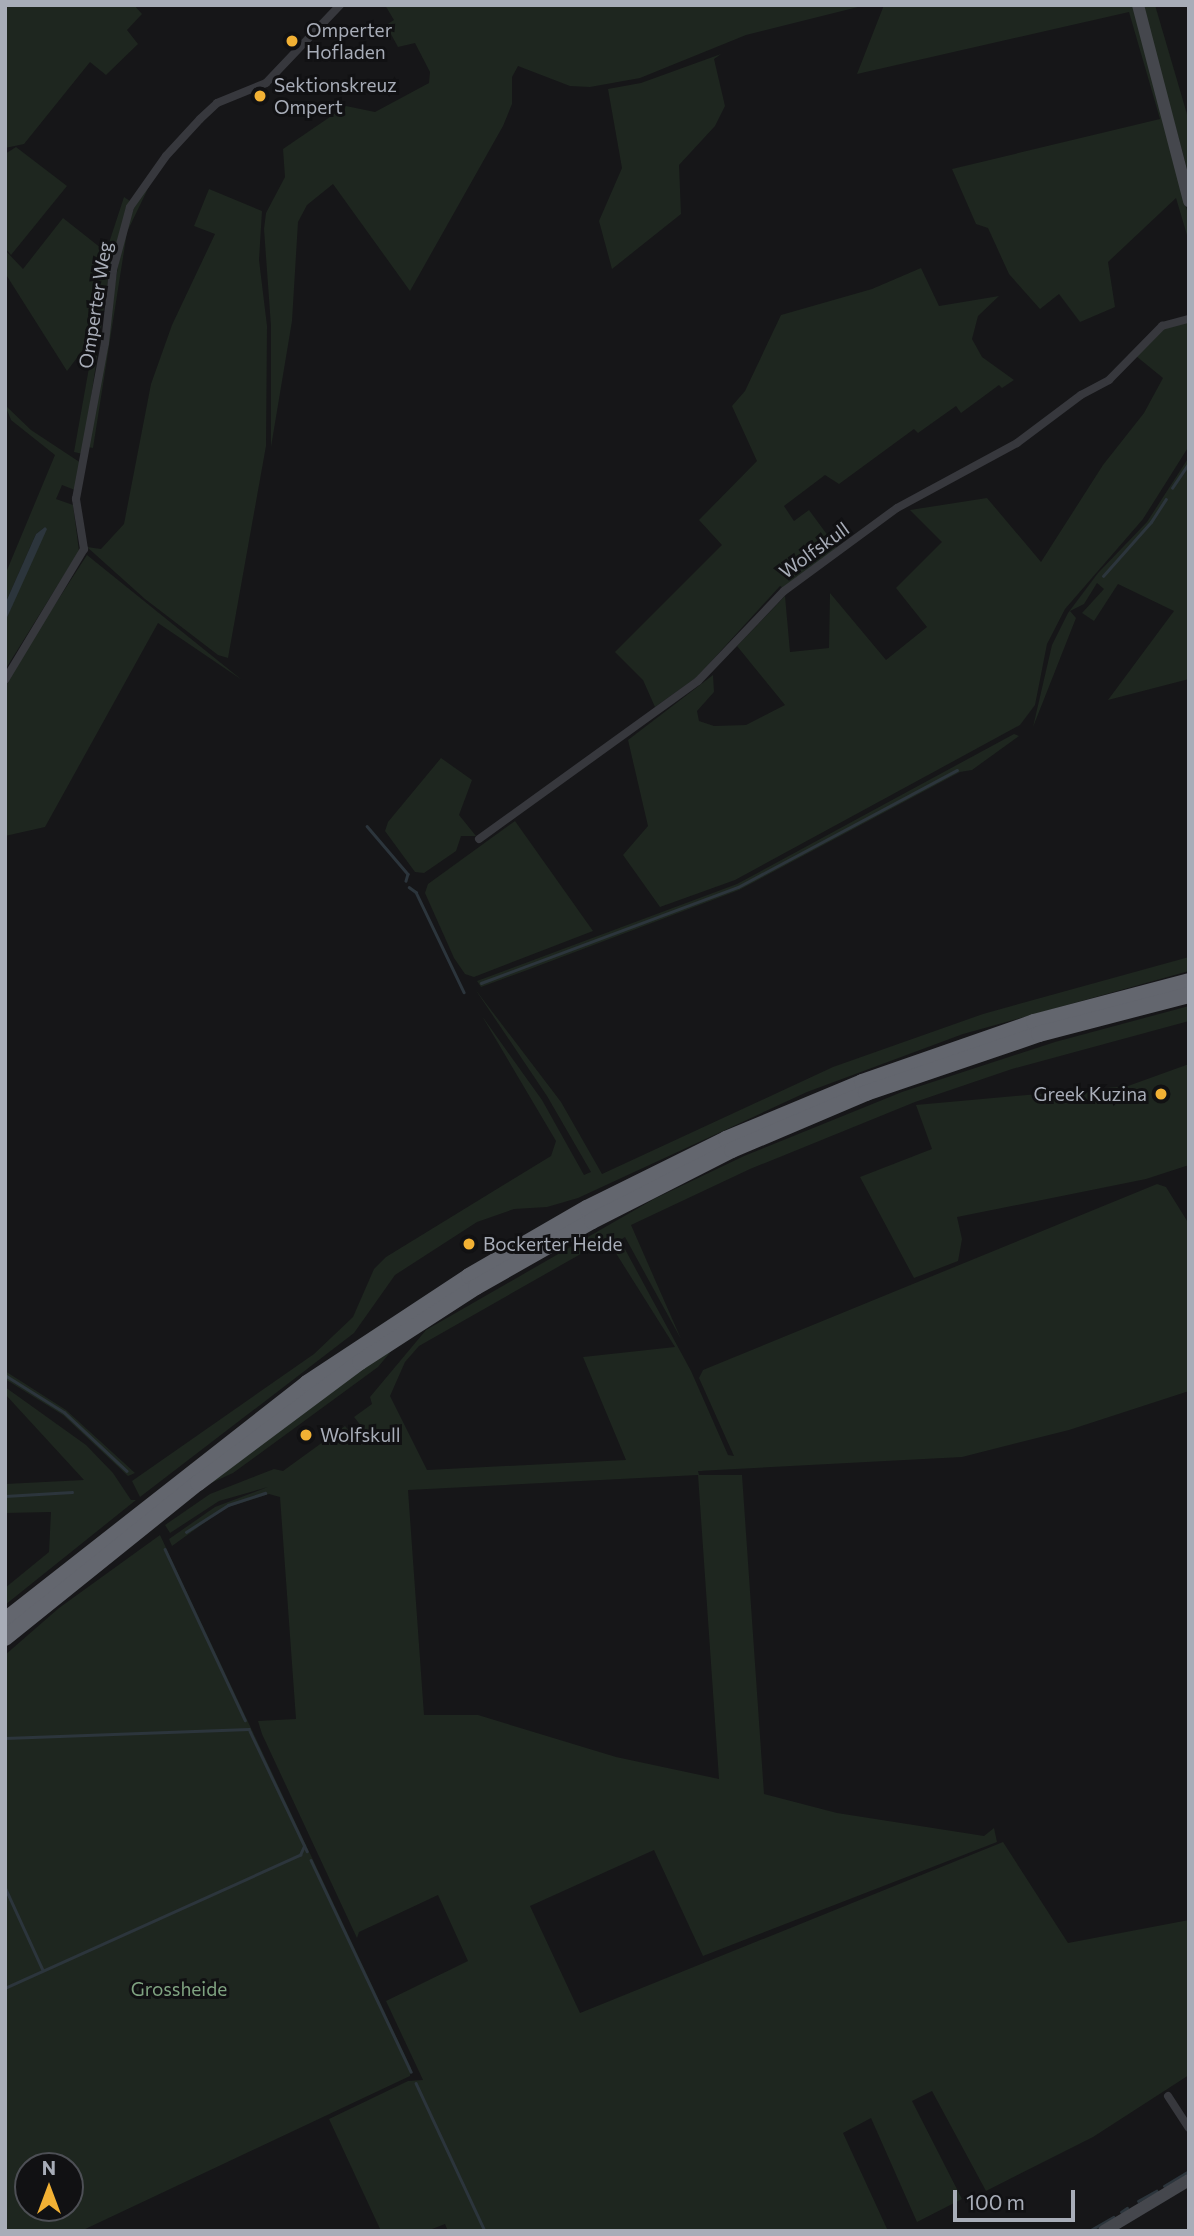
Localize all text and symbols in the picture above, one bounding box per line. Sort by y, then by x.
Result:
place label: Omperter Hofladen [306,19,392,63]
marker: Omperter Hofladen [284,33,300,49]
place label: Sektionskreuz Ompert [274,74,397,118]
marker: Sektionskreuz Ompert [252,88,268,104]
street label: Omperter Weg [74,240,116,370]
street label: Wolfskull [775,517,853,583]
place label: Greek Kuzina [1034,1083,1147,1105]
marker: Greek Kuzina [1153,1086,1169,1102]
place label: Bockerter Heide [483,1233,623,1255]
marker: Bockerter Heide [461,1236,477,1252]
place label: Wolfskull [320,1424,401,1446]
marker: Wolfskull [298,1427,314,1443]
park label: Grossheide [131,1978,227,2000]
north arrow [14,2152,84,2222]
text: N [42,2156,56,2179]
scale bar [956,2176,1078,2220]
text: 100 m [966,2189,1025,2214]

